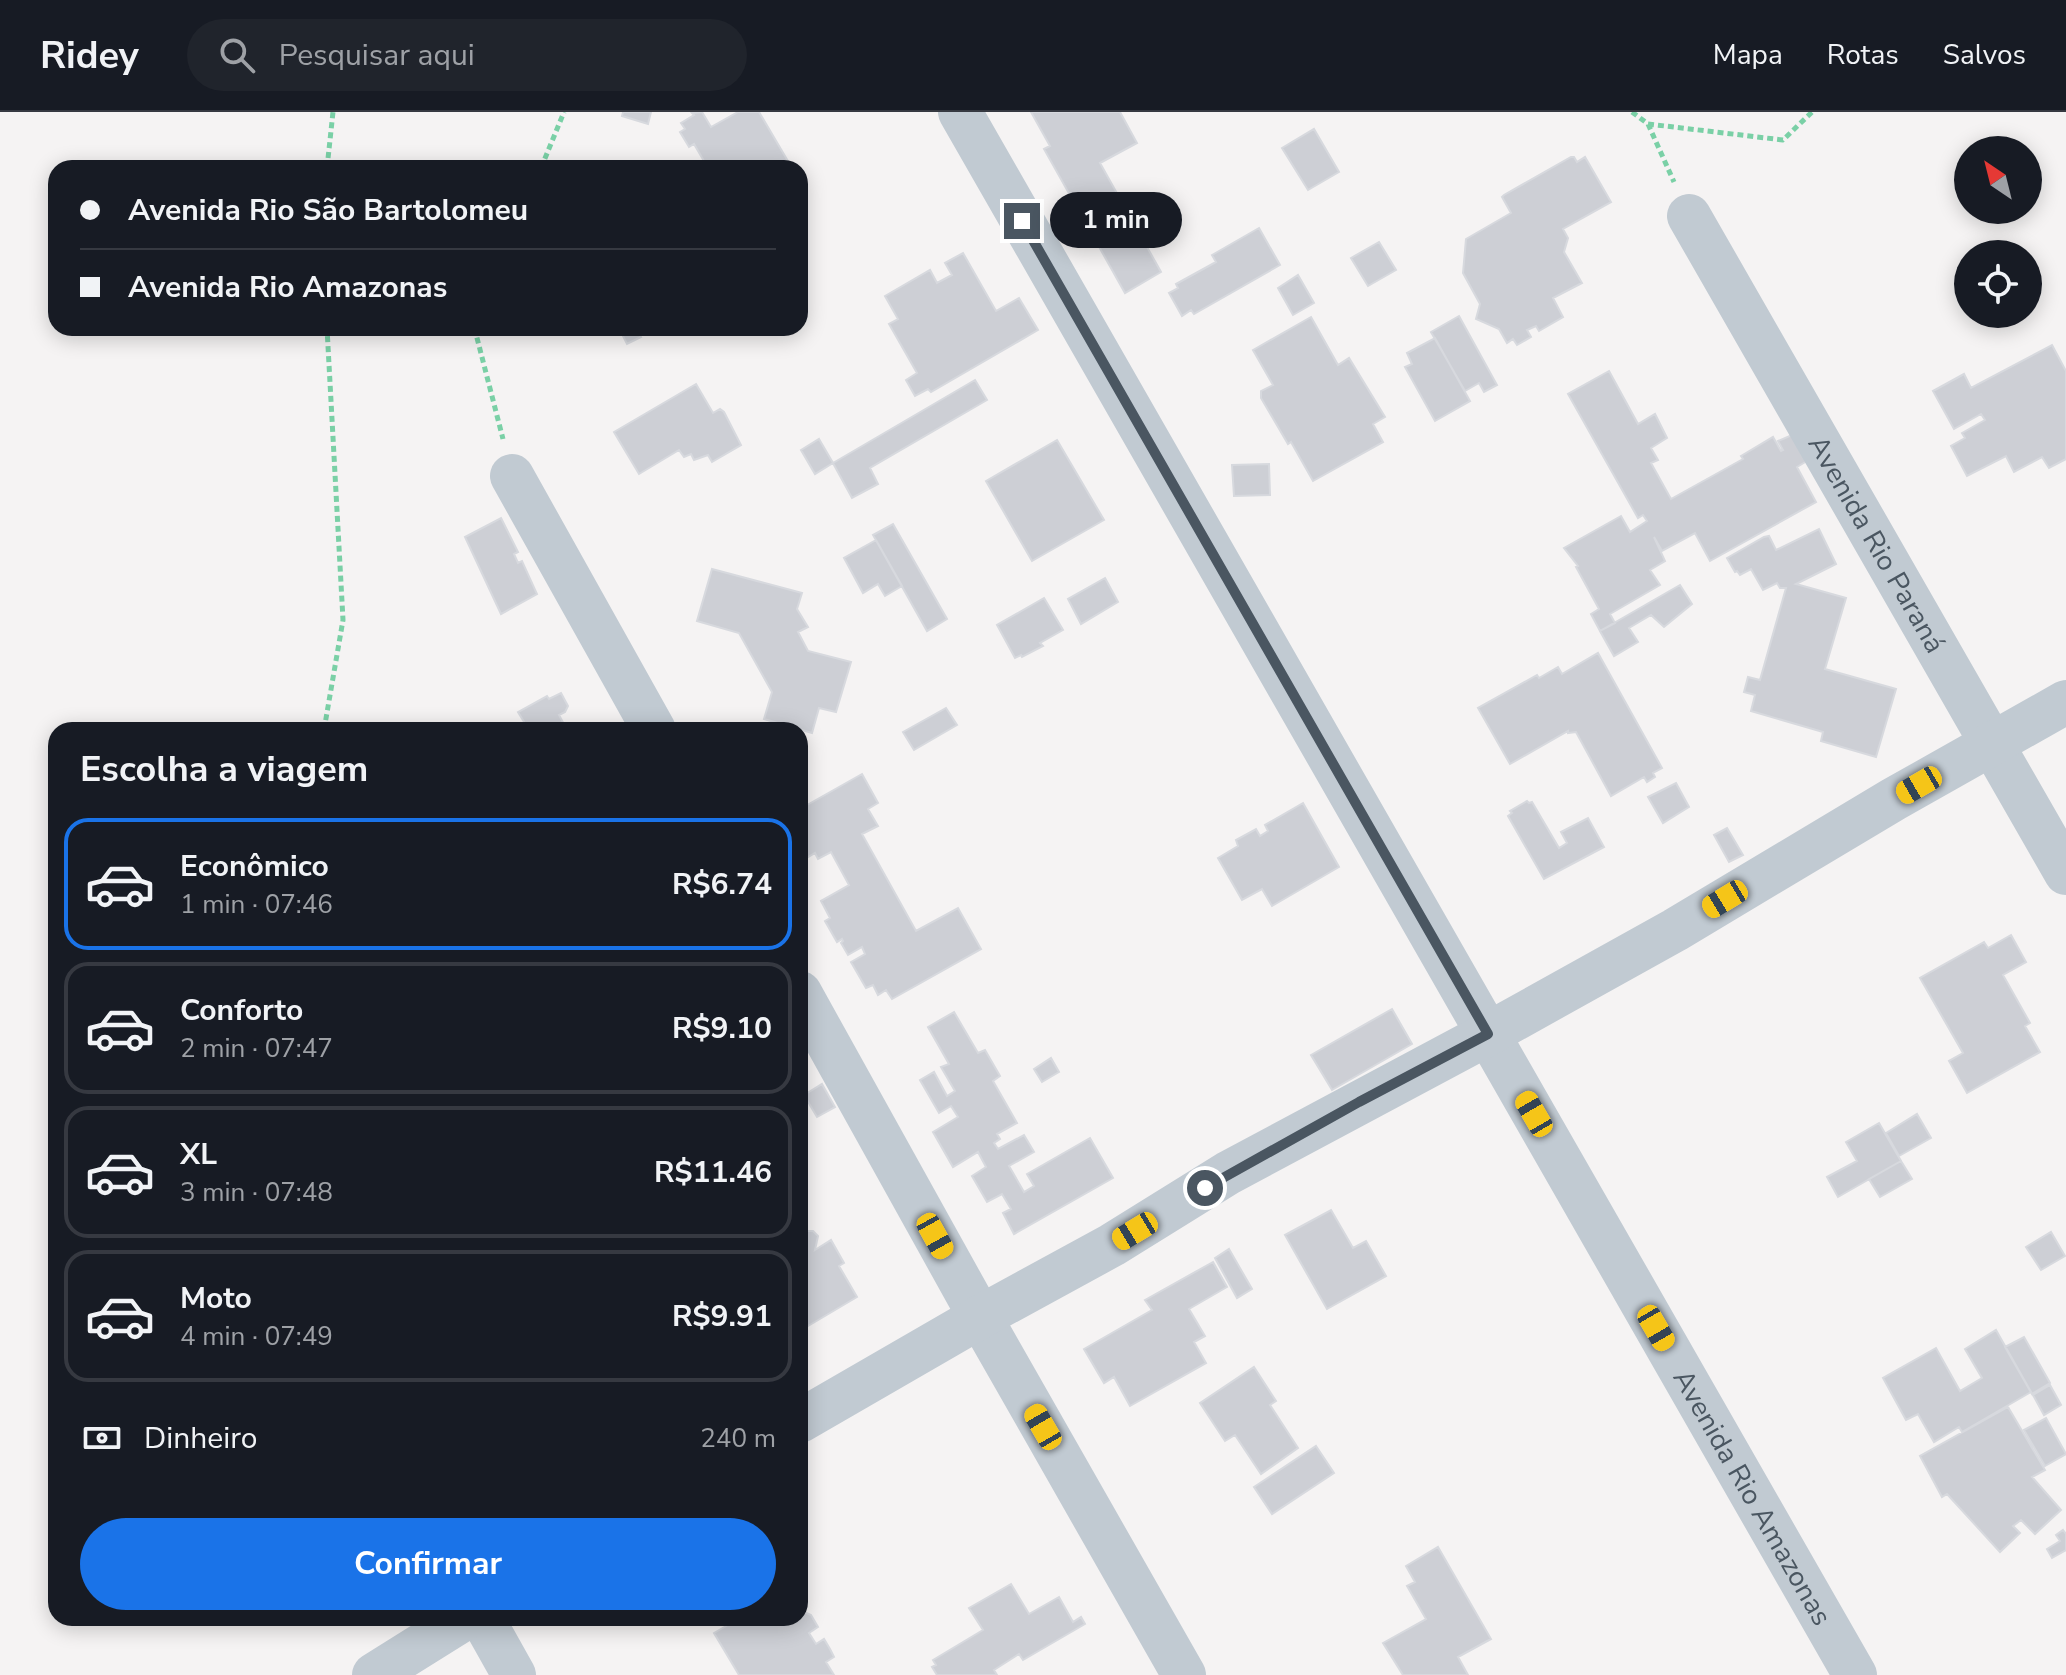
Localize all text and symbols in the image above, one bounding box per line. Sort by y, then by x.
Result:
search box [187,19,747,91]
text: Ridey [40,30,139,81]
icon: search [215,33,259,77]
text: Pesquisar aqui [279,35,475,76]
text: Mapa [1713,36,1783,74]
text: Rotas [1827,36,1899,74]
text: Salvos [1943,36,2026,74]
north arrow [1954,136,2042,224]
map controls [1954,136,2042,328]
text: Avenida Rio São Bartolomeu [128,190,528,231]
callout: 1 min [1050,193,1182,249]
text: 1 min [1082,202,1150,237]
route end [1004,203,1040,239]
button: locate [1954,240,2042,328]
text: Avenida Rio Amazonas [128,267,447,308]
street label: Avenida Rio Paraná [1799,429,1954,660]
text: Escolha a viagem [80,745,368,794]
car [1892,763,1946,807]
text: Econômico [180,846,329,887]
icon: car [84,848,156,920]
text: R$6.74 [672,864,772,905]
car [1698,876,1752,922]
text: 1 min · 07:46 [180,887,333,922]
text: Conforto [180,990,303,1031]
icon: car [84,992,156,1064]
text: R$9.10 [672,1008,772,1049]
text: 2 min · 07:47 [180,1031,333,1066]
car [1512,1087,1556,1141]
text: XL [180,1134,217,1175]
icon: car [84,1136,156,1208]
text: R$11.46 [654,1152,772,1193]
route start [1187,1170,1223,1206]
text: 3 min · 07:48 [180,1175,333,1210]
car [1108,1208,1162,1254]
car [913,1209,957,1263]
text: Moto [180,1278,252,1319]
icon: car [84,1280,156,1352]
text: R$9.91 [672,1296,772,1337]
car [1634,1301,1678,1355]
text: 4 min · 07:49 [180,1319,333,1354]
street label: Avenida Rio Amazonas [1664,1363,1841,1632]
car [1021,1400,1065,1454]
icon: cash [80,1416,124,1460]
text: Dinheiro [144,1418,257,1459]
text: 240 m [700,1421,776,1456]
button: Confirmar [80,1518,776,1610]

